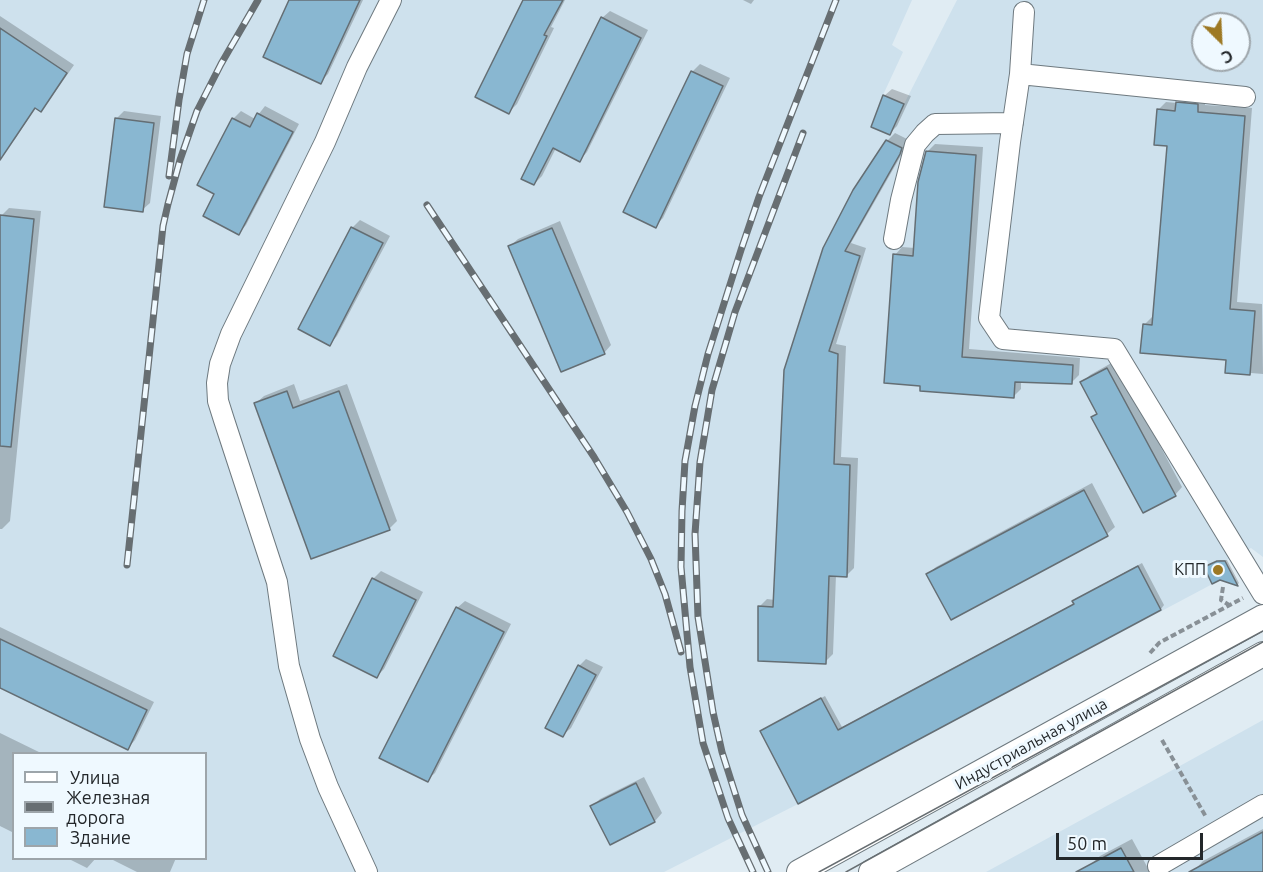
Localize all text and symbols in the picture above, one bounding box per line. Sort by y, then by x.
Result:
north arrow [1191,12,1251,72]
text: С [1219,46,1236,67]
place label: КПП [1174,560,1206,580]
marker: КПП [1211,563,1225,577]
street label: Индустриальная улица [951,694,1111,794]
legend [12,752,207,860]
text: Улица [70,767,120,787]
text: Железная дорога [66,787,150,827]
scale bar [1059,821,1206,859]
text: Здание [70,827,131,847]
text: 50 m [1067,833,1107,853]

